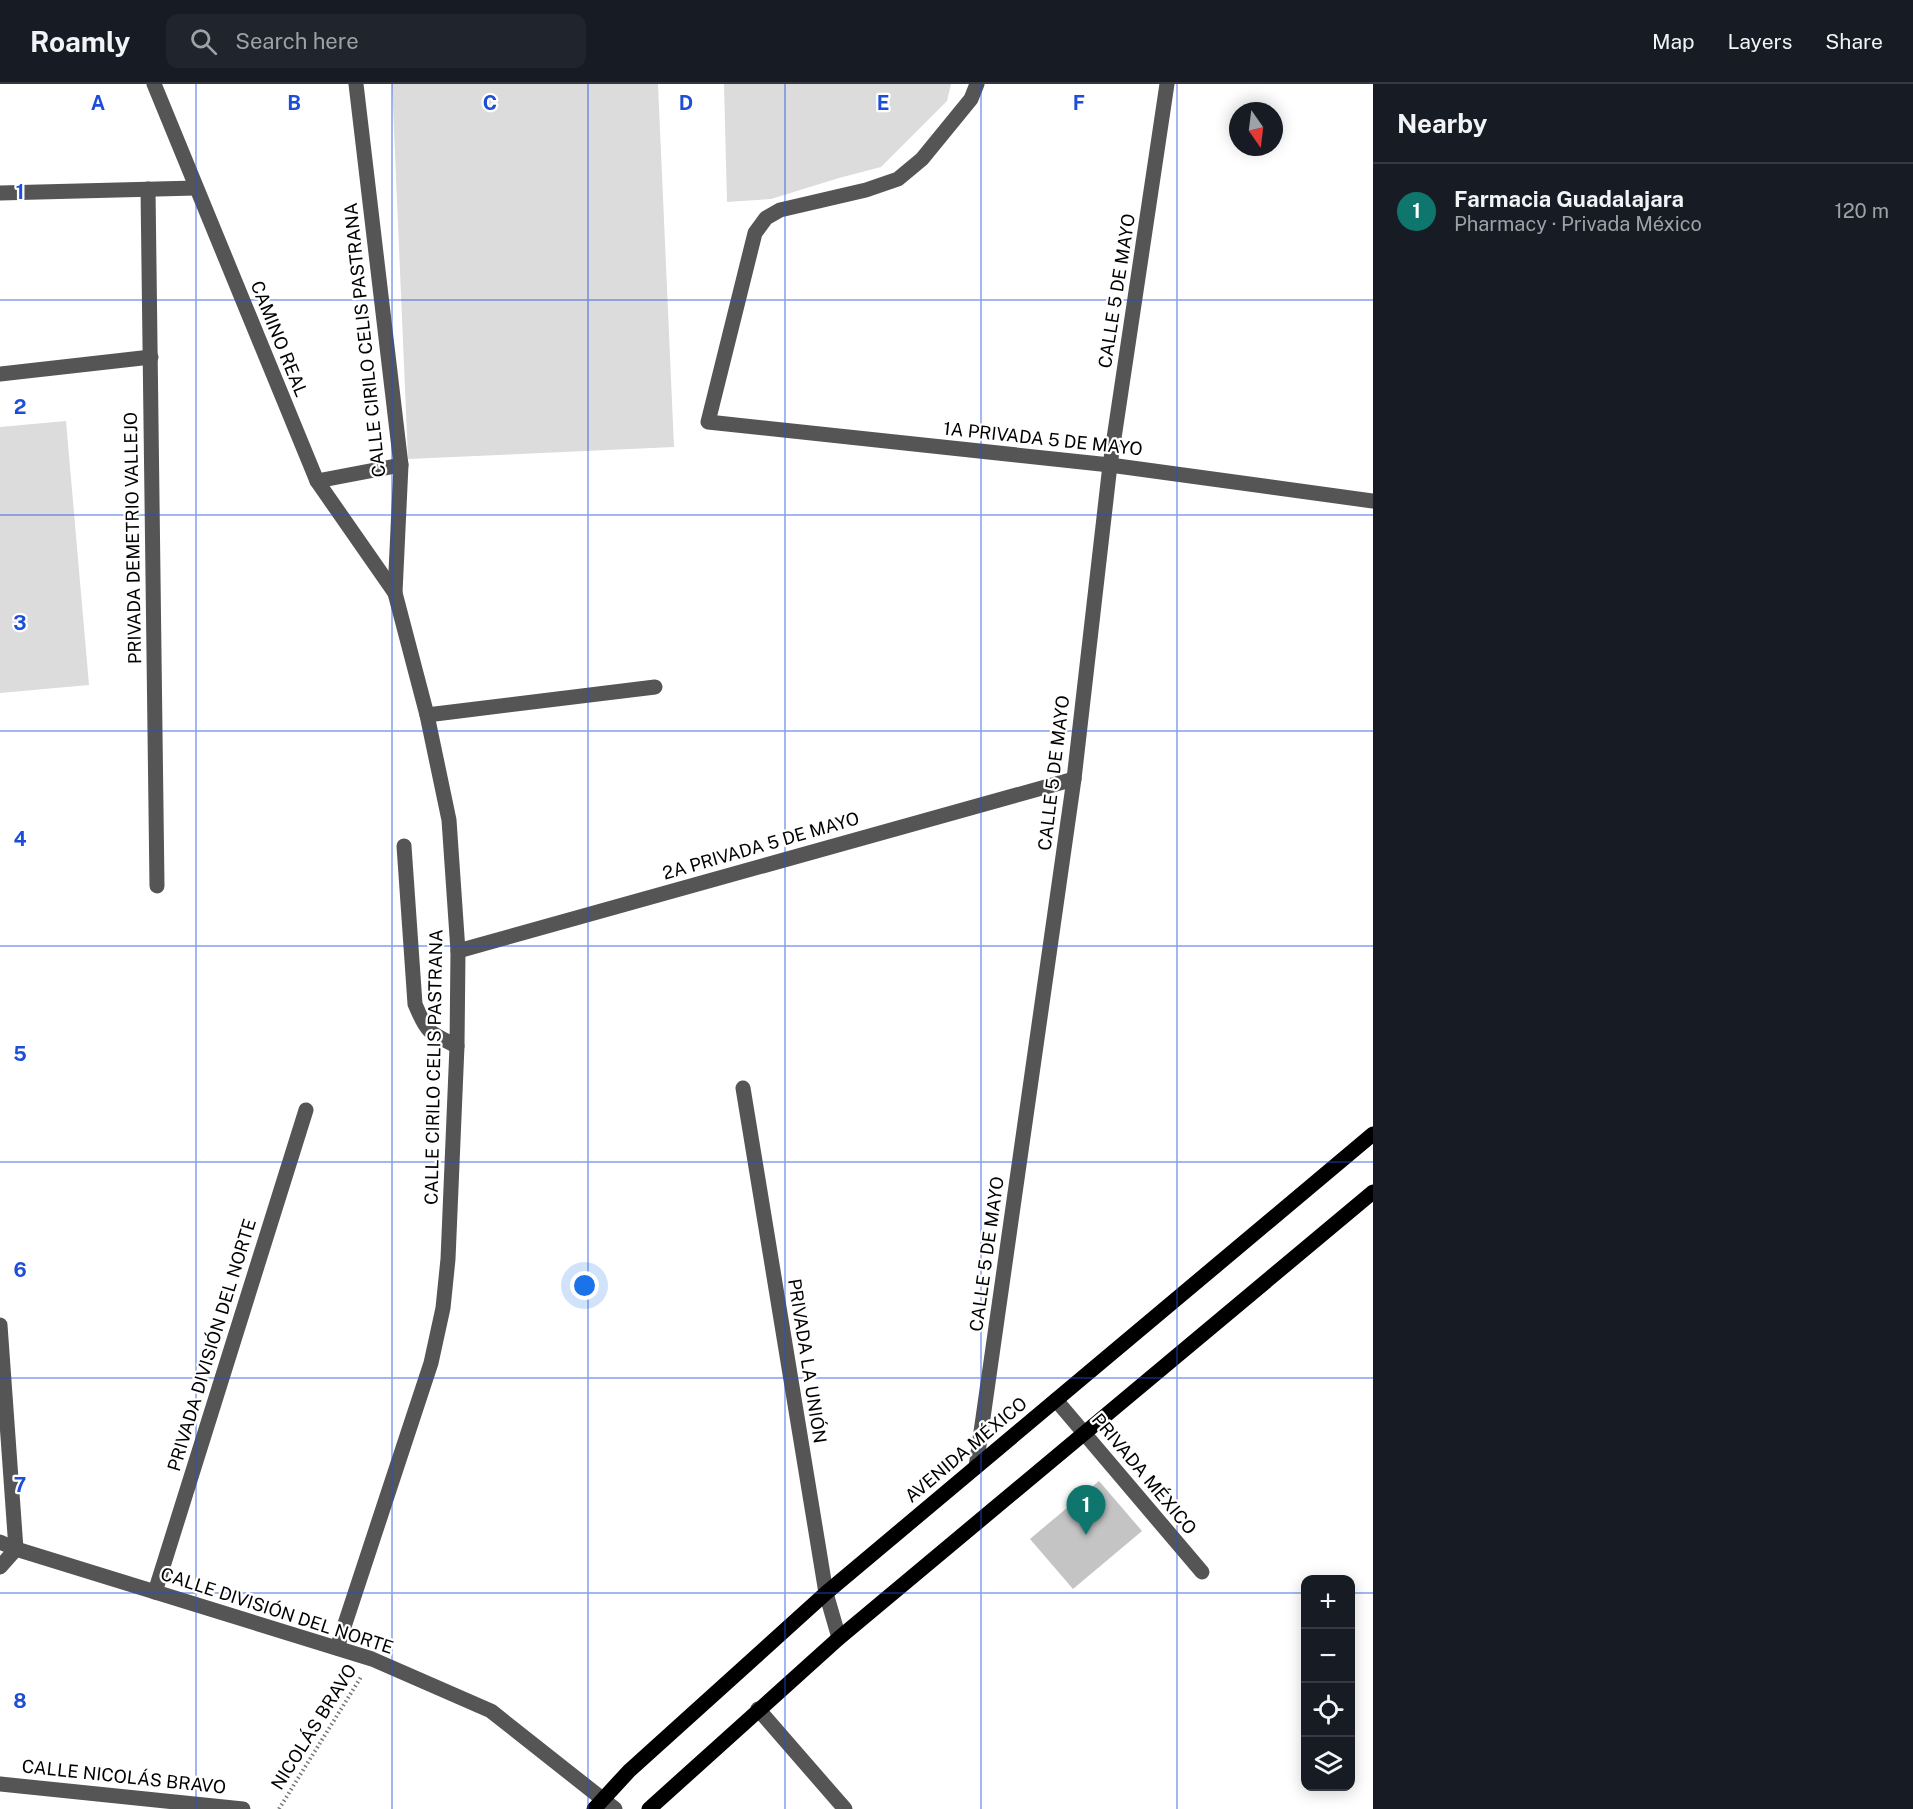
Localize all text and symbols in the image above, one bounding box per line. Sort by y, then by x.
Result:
search box [166,14,586,68]
text: Roamly [30,25,130,58]
icon: search [187,25,220,58]
text: Search here [235,28,359,54]
text: Map [1652,29,1695,54]
text: Layers [1728,29,1792,54]
text: Share [1825,29,1883,54]
text: A [91,91,105,115]
text: B [287,91,301,115]
text: C [483,91,497,115]
text: D [679,91,693,115]
text: E [877,91,889,115]
text: F [1073,91,1085,115]
north arrow [1229,102,1283,156]
text: Nearby [1397,108,1487,139]
text: 1 [16,180,24,204]
text: Farmacia Guadalajara [1454,186,1684,212]
text: 1 [1412,199,1421,223]
text: 120 m [1835,199,1889,223]
street label: CALLE CIRILO CELIS PASTRANA [340,202,389,478]
street label: CALLE 5 DE MAYO [1094,212,1139,370]
text: Pharmacy · Privada México [1454,212,1702,236]
street label: CAMINO REAL [247,278,312,400]
text: 2 [14,395,26,419]
street label: PRIVADA DEMETRIO VALLEJO [120,412,145,664]
street label: 1A PRIVADA 5 DE MAYO [942,418,1144,459]
text: 3 [13,611,27,635]
street label: CALLE 5 DE MAYO [1034,694,1073,852]
street label: 2A PRIVADA 5 DE MAYO [660,807,862,884]
text: 4 [13,827,27,851]
street label: CALLE CIRILO CELIS PASTRANA [421,929,446,1205]
text: 5 [13,1042,27,1066]
street label: CALLE 5 DE MAYO [965,1175,1008,1333]
street label: PRIVADA DIVISIÓN DEL NORTE [162,1216,260,1474]
text: 6 [13,1258,27,1282]
your location [570,1271,599,1300]
street label: PRIVADA LA UNIÓN [784,1277,832,1445]
street label: AVENIDA MÉXICO [900,1392,1031,1507]
street label: PRIVADA MÉXICO [1088,1408,1202,1538]
text: 7 [14,1473,26,1497]
pin: 1 [1066,1486,1106,1535]
street label: CALLE DIVISIÓN DEL NORTE [158,1562,396,1658]
map controls [1301,1575,1355,1791]
button: + [1301,1575,1355,1629]
button: − [1301,1629,1355,1683]
street label: NICOLÁS BRAVO [266,1660,361,1793]
button: locate [1301,1683,1355,1737]
text: 8 [13,1689,27,1713]
button: layers [1301,1737,1355,1791]
street label: CALLE NICOLÁS BRAVO [21,1754,227,1798]

